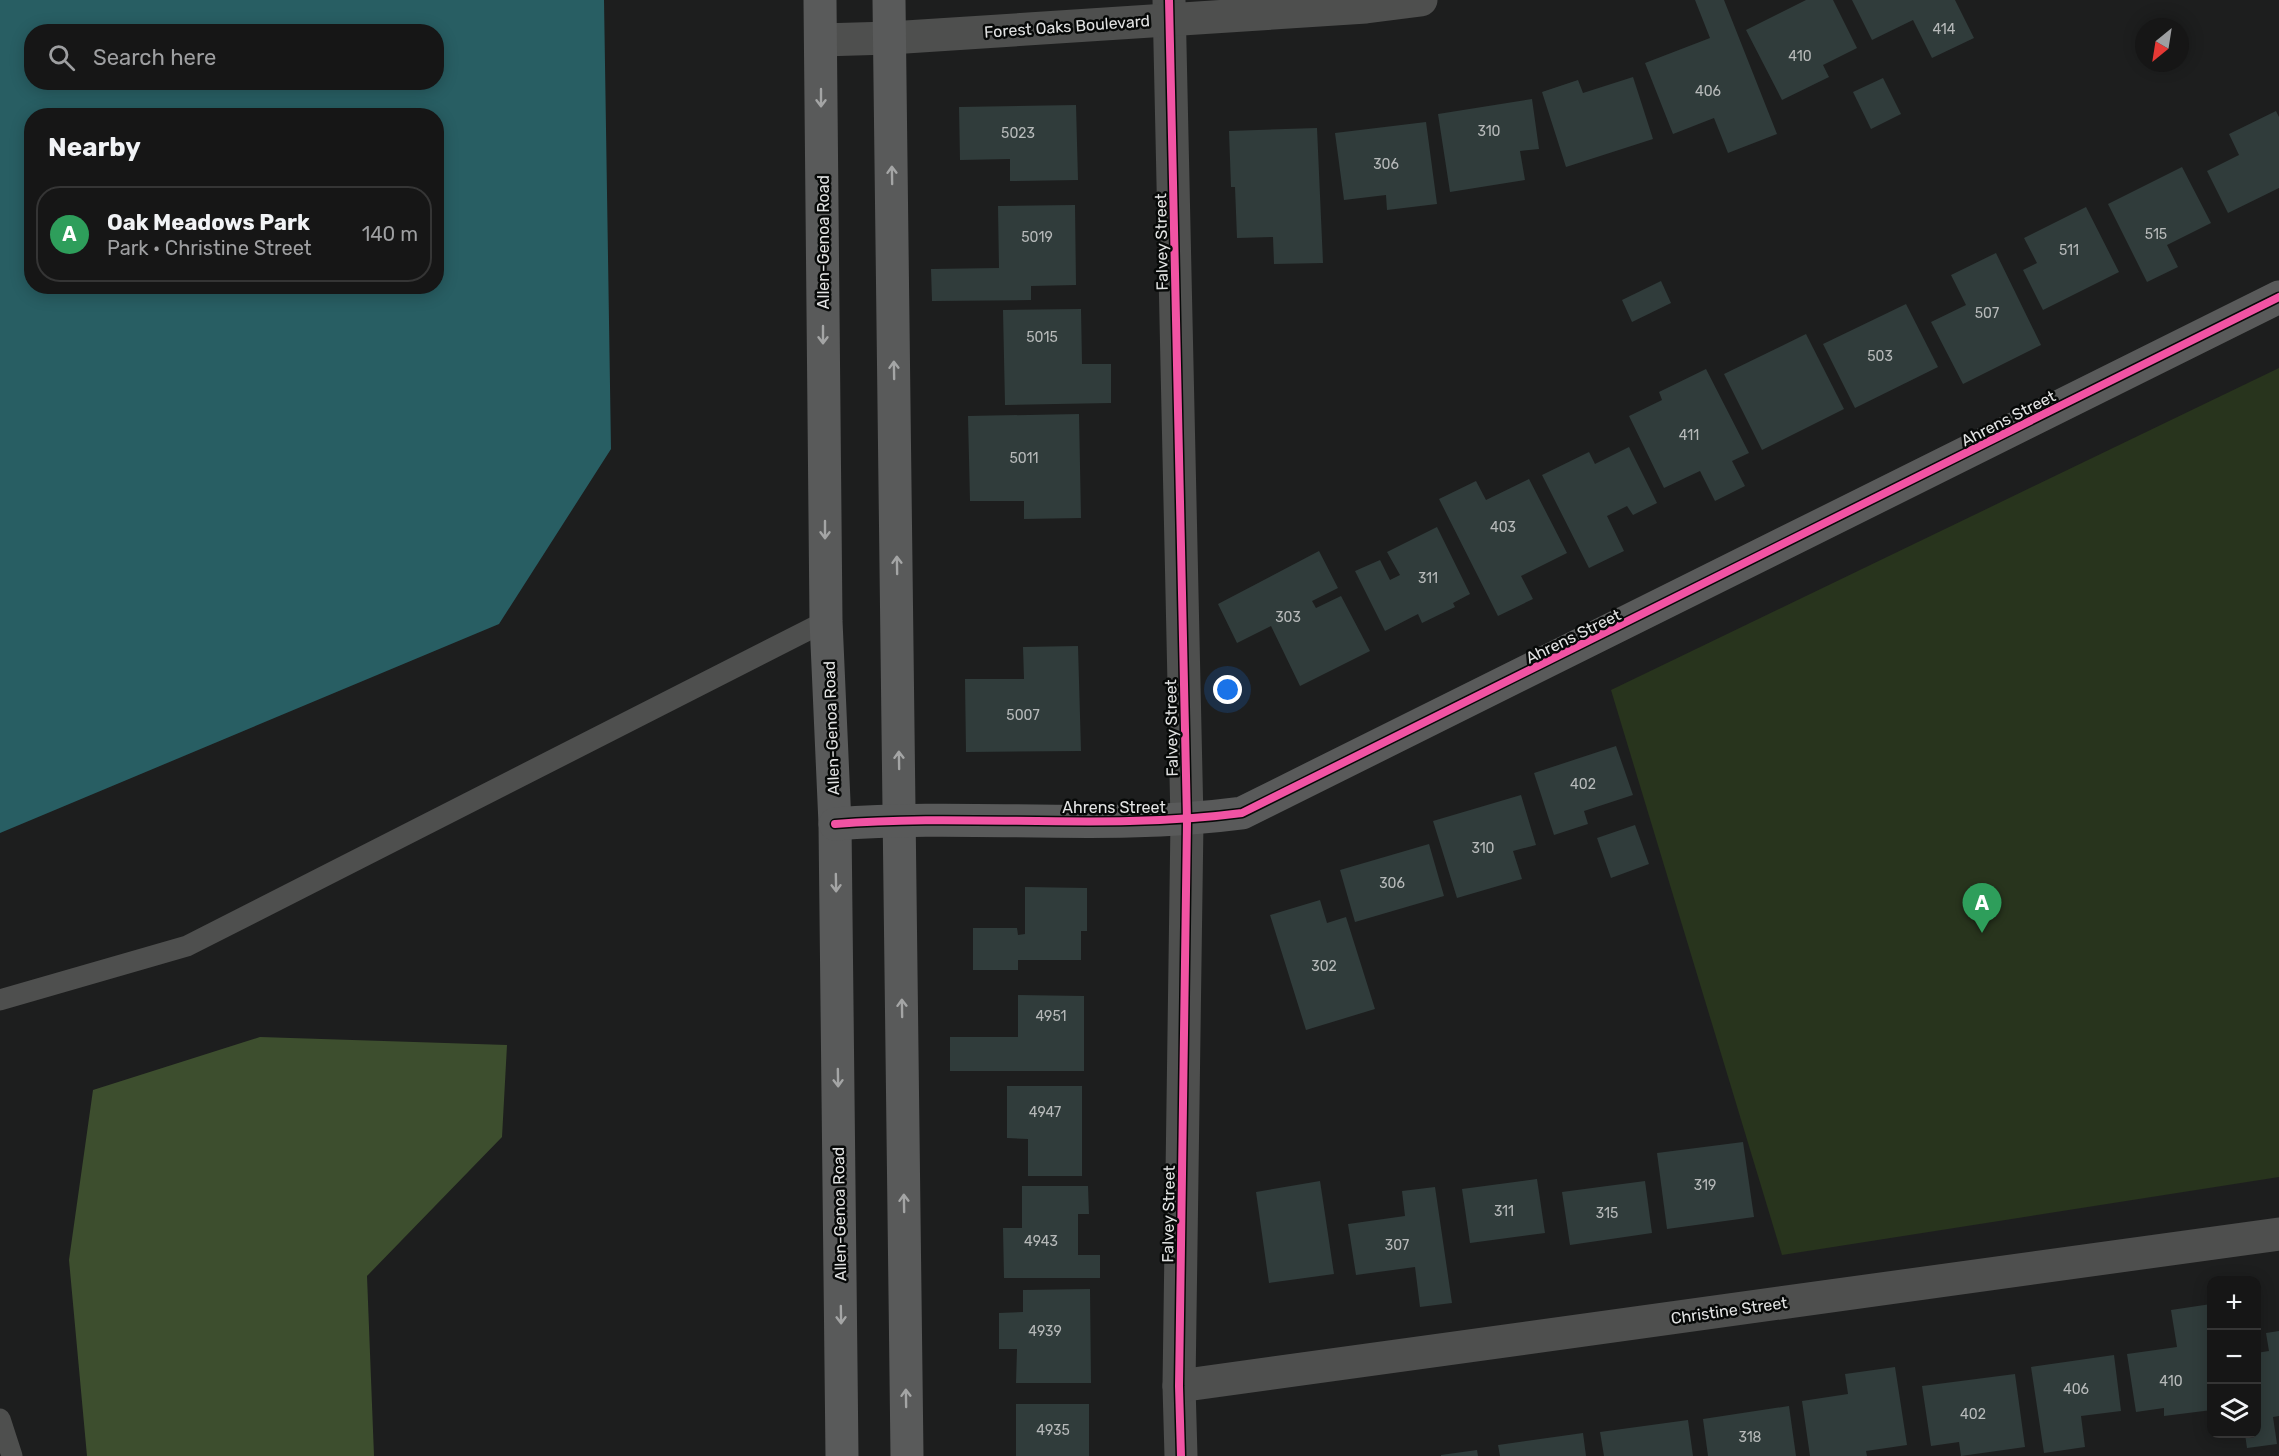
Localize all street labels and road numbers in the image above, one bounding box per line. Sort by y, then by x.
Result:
street label: Forest Oaks Boulevard [983,11,1151,42]
street label: Allen-Genoa Road [814,175,833,309]
street label: Falvey Street [1151,193,1172,291]
street label: Ahrens Street [1958,387,2059,450]
street label: Ahrens Street [1523,605,1624,668]
street label: Allen-Genoa Road [820,661,843,795]
street label: Falvey Street [1161,679,1182,777]
street label: Ahrens Street [1062,798,1166,817]
street label: Allen-Genoa Road [829,1147,850,1281]
street label: Falvey Street [1158,1165,1179,1263]
street label: Christine Street [1670,1293,1789,1328]

